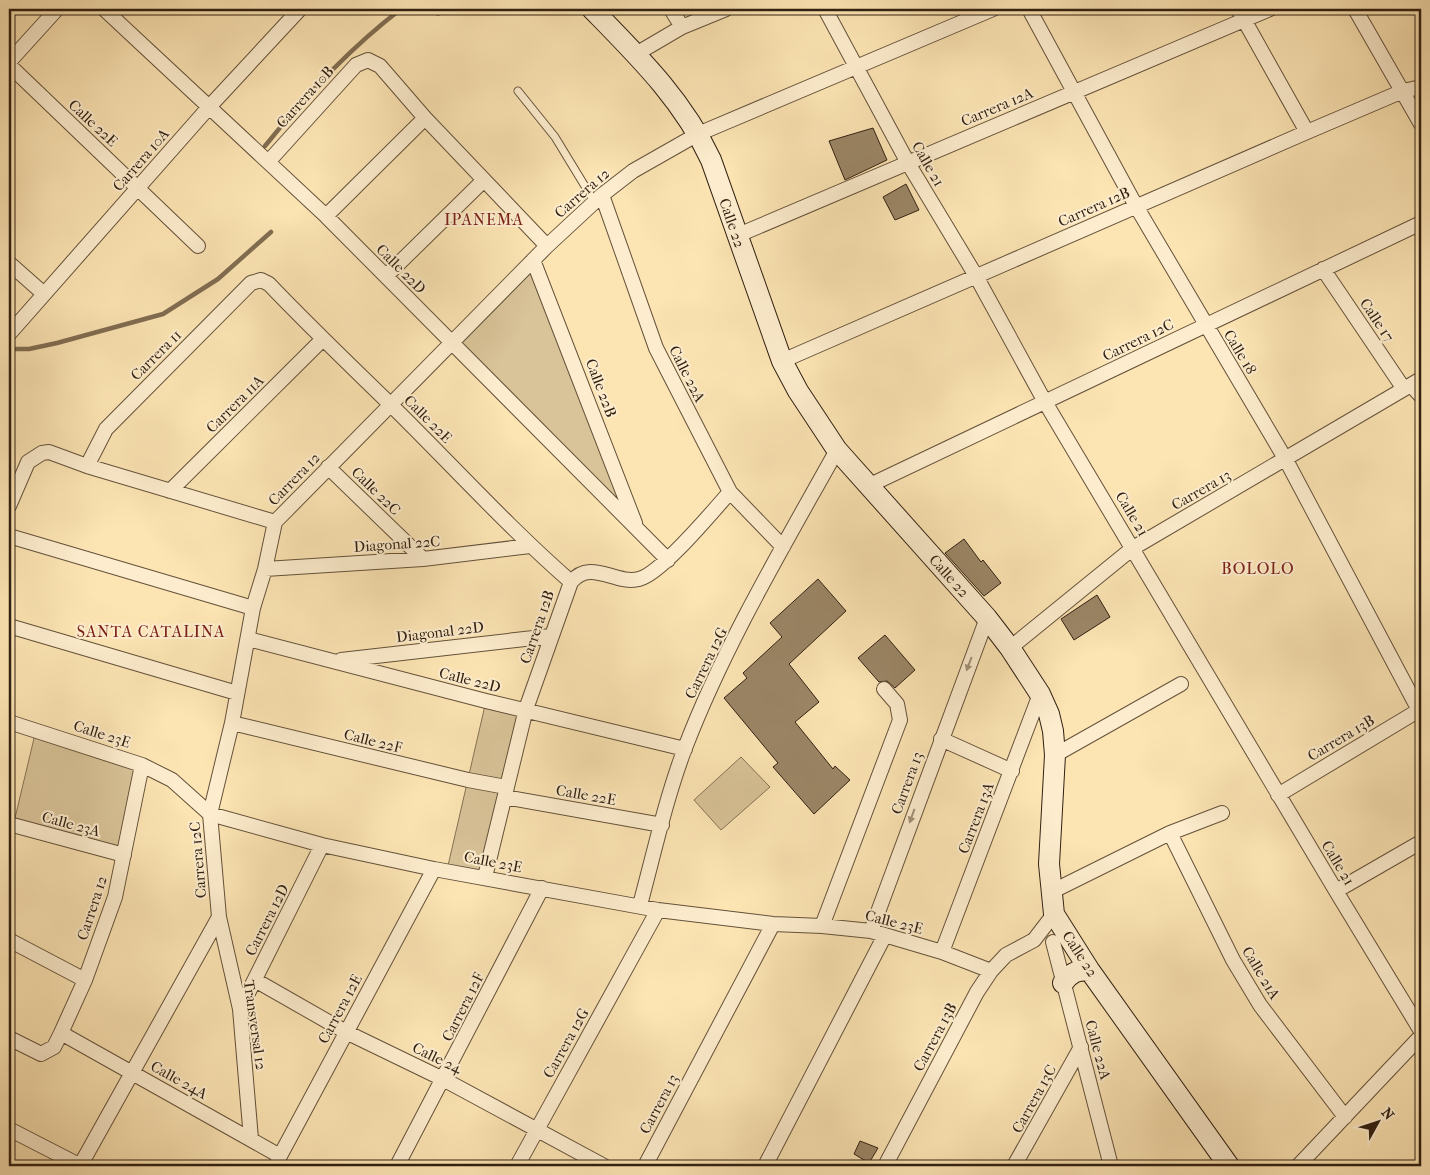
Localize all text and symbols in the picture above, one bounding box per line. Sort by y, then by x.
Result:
street label: Carrera 10B [273,62,337,132]
street label: Carrera 12A [958,84,1036,130]
street label: Calle 22E [65,96,121,150]
street label: Carrera 10A [109,125,173,195]
street label: Calle 21 [908,138,948,190]
street label: Carrera 12 [551,164,613,222]
street label: Carrera 12B [1055,183,1133,231]
street label: Calle 22 [715,196,749,250]
district label: IPANEMA [444,210,524,229]
street label: Calle 22D [372,240,430,298]
street label: Calle 17 [1356,295,1398,345]
street label: Carrera 12C [1100,315,1176,365]
street label: Carrera 11 [127,326,185,384]
street label: Calle 18 [1220,326,1260,378]
street label: Calle 22A [665,343,709,406]
street label: Calle 22B [582,356,620,420]
street label: Carrera 11A [202,371,268,437]
street label: Calle 22E [400,391,456,447]
street label: Carrera 12 [264,449,324,509]
street label: Calle 22C [348,463,404,519]
street label: Carrera 13 [1168,466,1234,514]
street label: Calle 21 [1112,488,1152,540]
street label: Diagonal 22C [353,532,441,556]
street label: Calle 22 [925,551,973,601]
district label: BOLOLO [1221,559,1295,578]
street label: Carrera 12B [516,588,558,666]
street label: Diagonal 22D [395,618,485,646]
district label: SANTA CATALINA [77,622,225,641]
street label: Carrera 12G [681,624,731,702]
one-way arrow [965,657,973,671]
street label: Calle 22D [437,664,503,696]
street label: Carrera 13B [1304,711,1378,765]
street label: Calle 23E [71,716,133,752]
street label: Calle 22F [342,725,404,757]
street label: Carrera 13 [887,749,927,817]
street label: Carrera 13A [954,780,998,856]
street label: Calle 22E [555,781,617,809]
street label: Calle 23A [40,808,102,840]
one-way arrow [908,809,916,824]
street label: Carrera 12C [186,821,210,899]
street label: Calle 21 [1318,837,1358,889]
street label: Calle 23E [462,848,524,876]
street label: Carrera 12 [73,873,111,943]
street label: Carrera 12D [241,881,293,959]
street label: Calle 23E [863,906,925,938]
street label: Calle 22 [1058,928,1102,981]
street label: Calle 21A [1238,943,1284,1003]
street label: Carrera 12F [438,970,488,1044]
street label: Carrera 12E [314,971,366,1047]
street label: Transversal 12 [240,979,270,1071]
street label: Carrera 13B [909,1000,961,1074]
street label: Carrera 12G [539,1004,593,1081]
street label: Calle 22A [1081,1018,1115,1082]
street label: Calle 24 [409,1038,466,1078]
street label: Calle 24A [147,1057,211,1103]
street label: Carrera 13C [1008,1062,1060,1136]
street label: Carrera 13 [636,1071,682,1137]
north arrow [1352,1098,1402,1148]
text: N [1378,1104,1398,1124]

